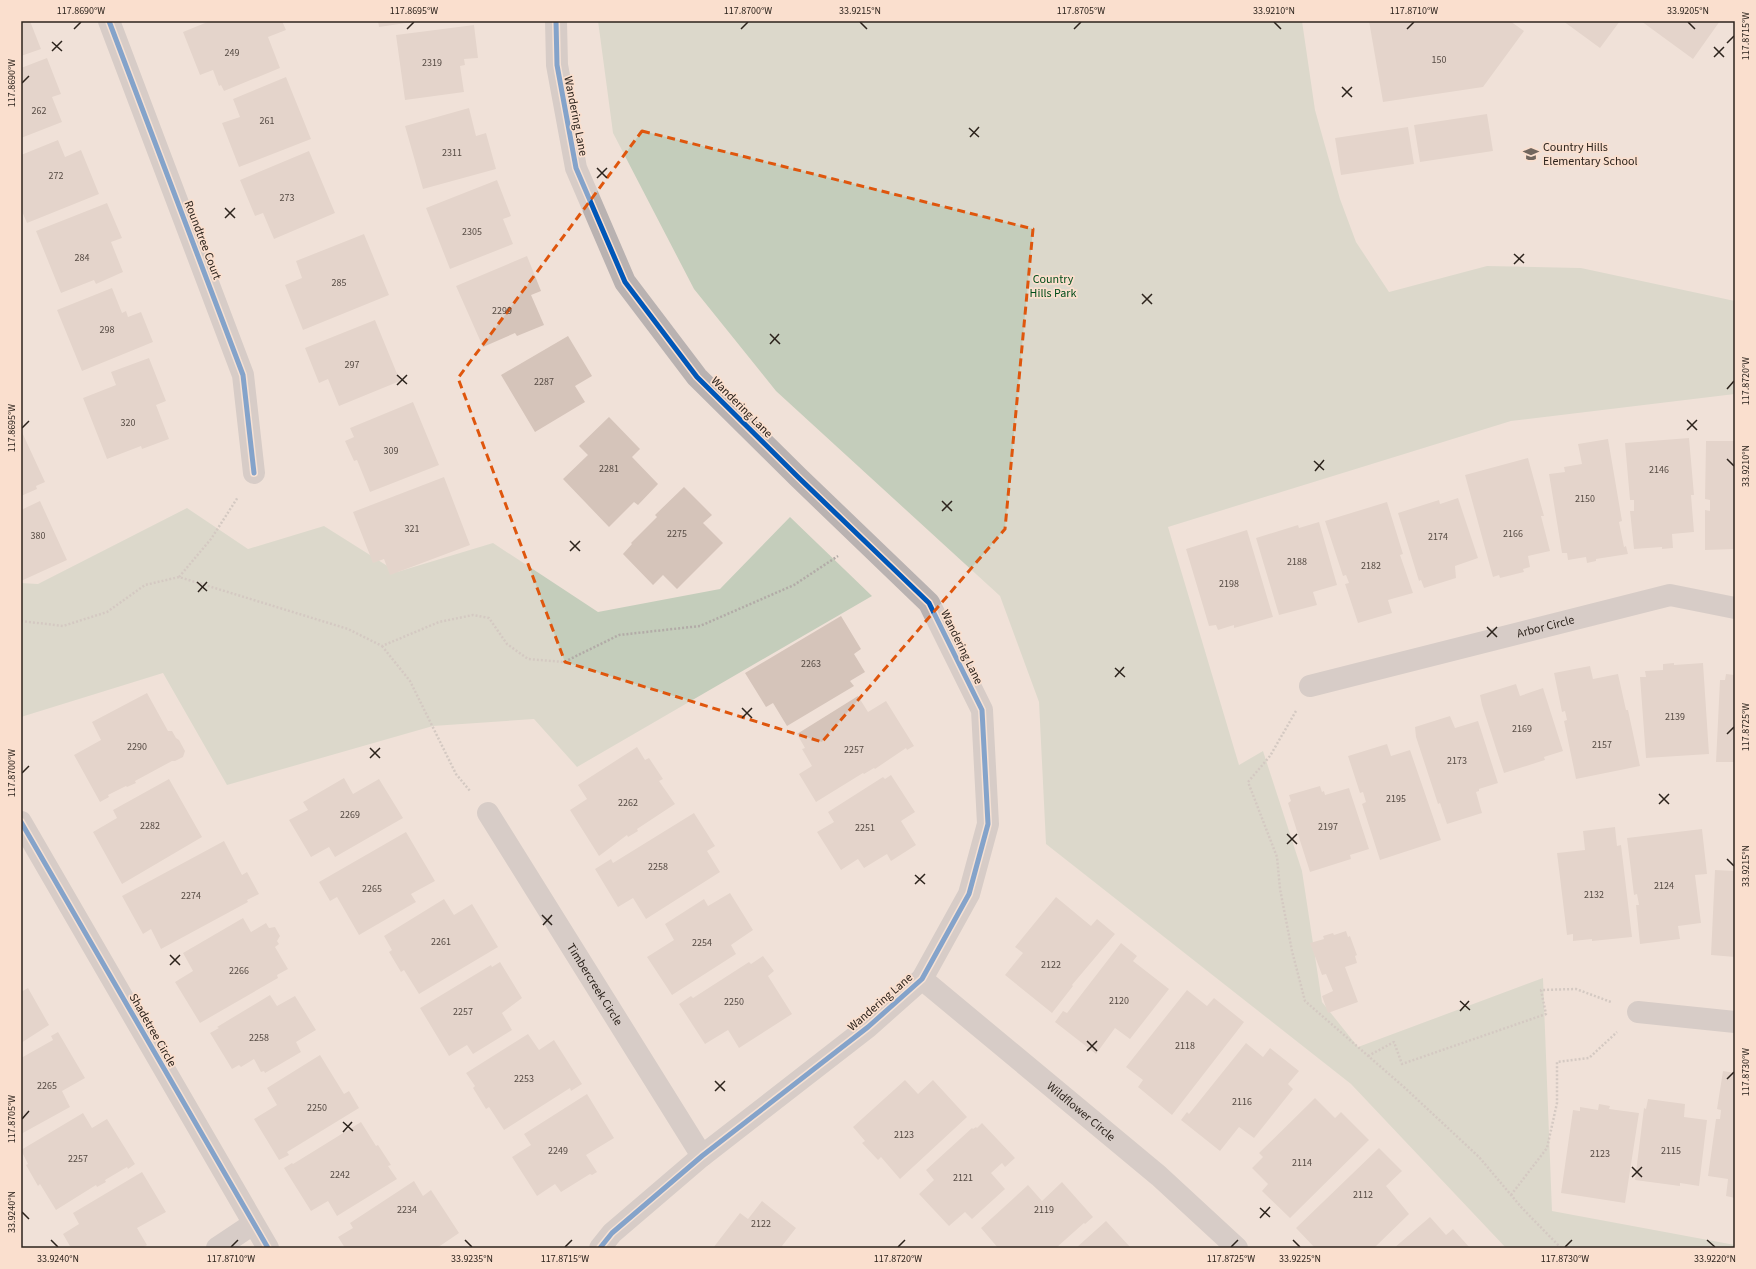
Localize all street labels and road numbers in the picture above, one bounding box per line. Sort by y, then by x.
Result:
street label: Wandering Lane [559,75,592,158]
street label: Roundtree Court [180,198,225,282]
street label: Wandering Lane [707,373,776,442]
street label: Wandering Lane [936,607,987,687]
street label: Arbor Circle [1515,611,1576,642]
street label: Timbercreek Circle [562,940,627,1029]
street label: Wandering Lane [844,969,916,1035]
street label: Shadetree Circle [125,990,181,1070]
street label: Wildflower Circle [1043,1078,1119,1145]

